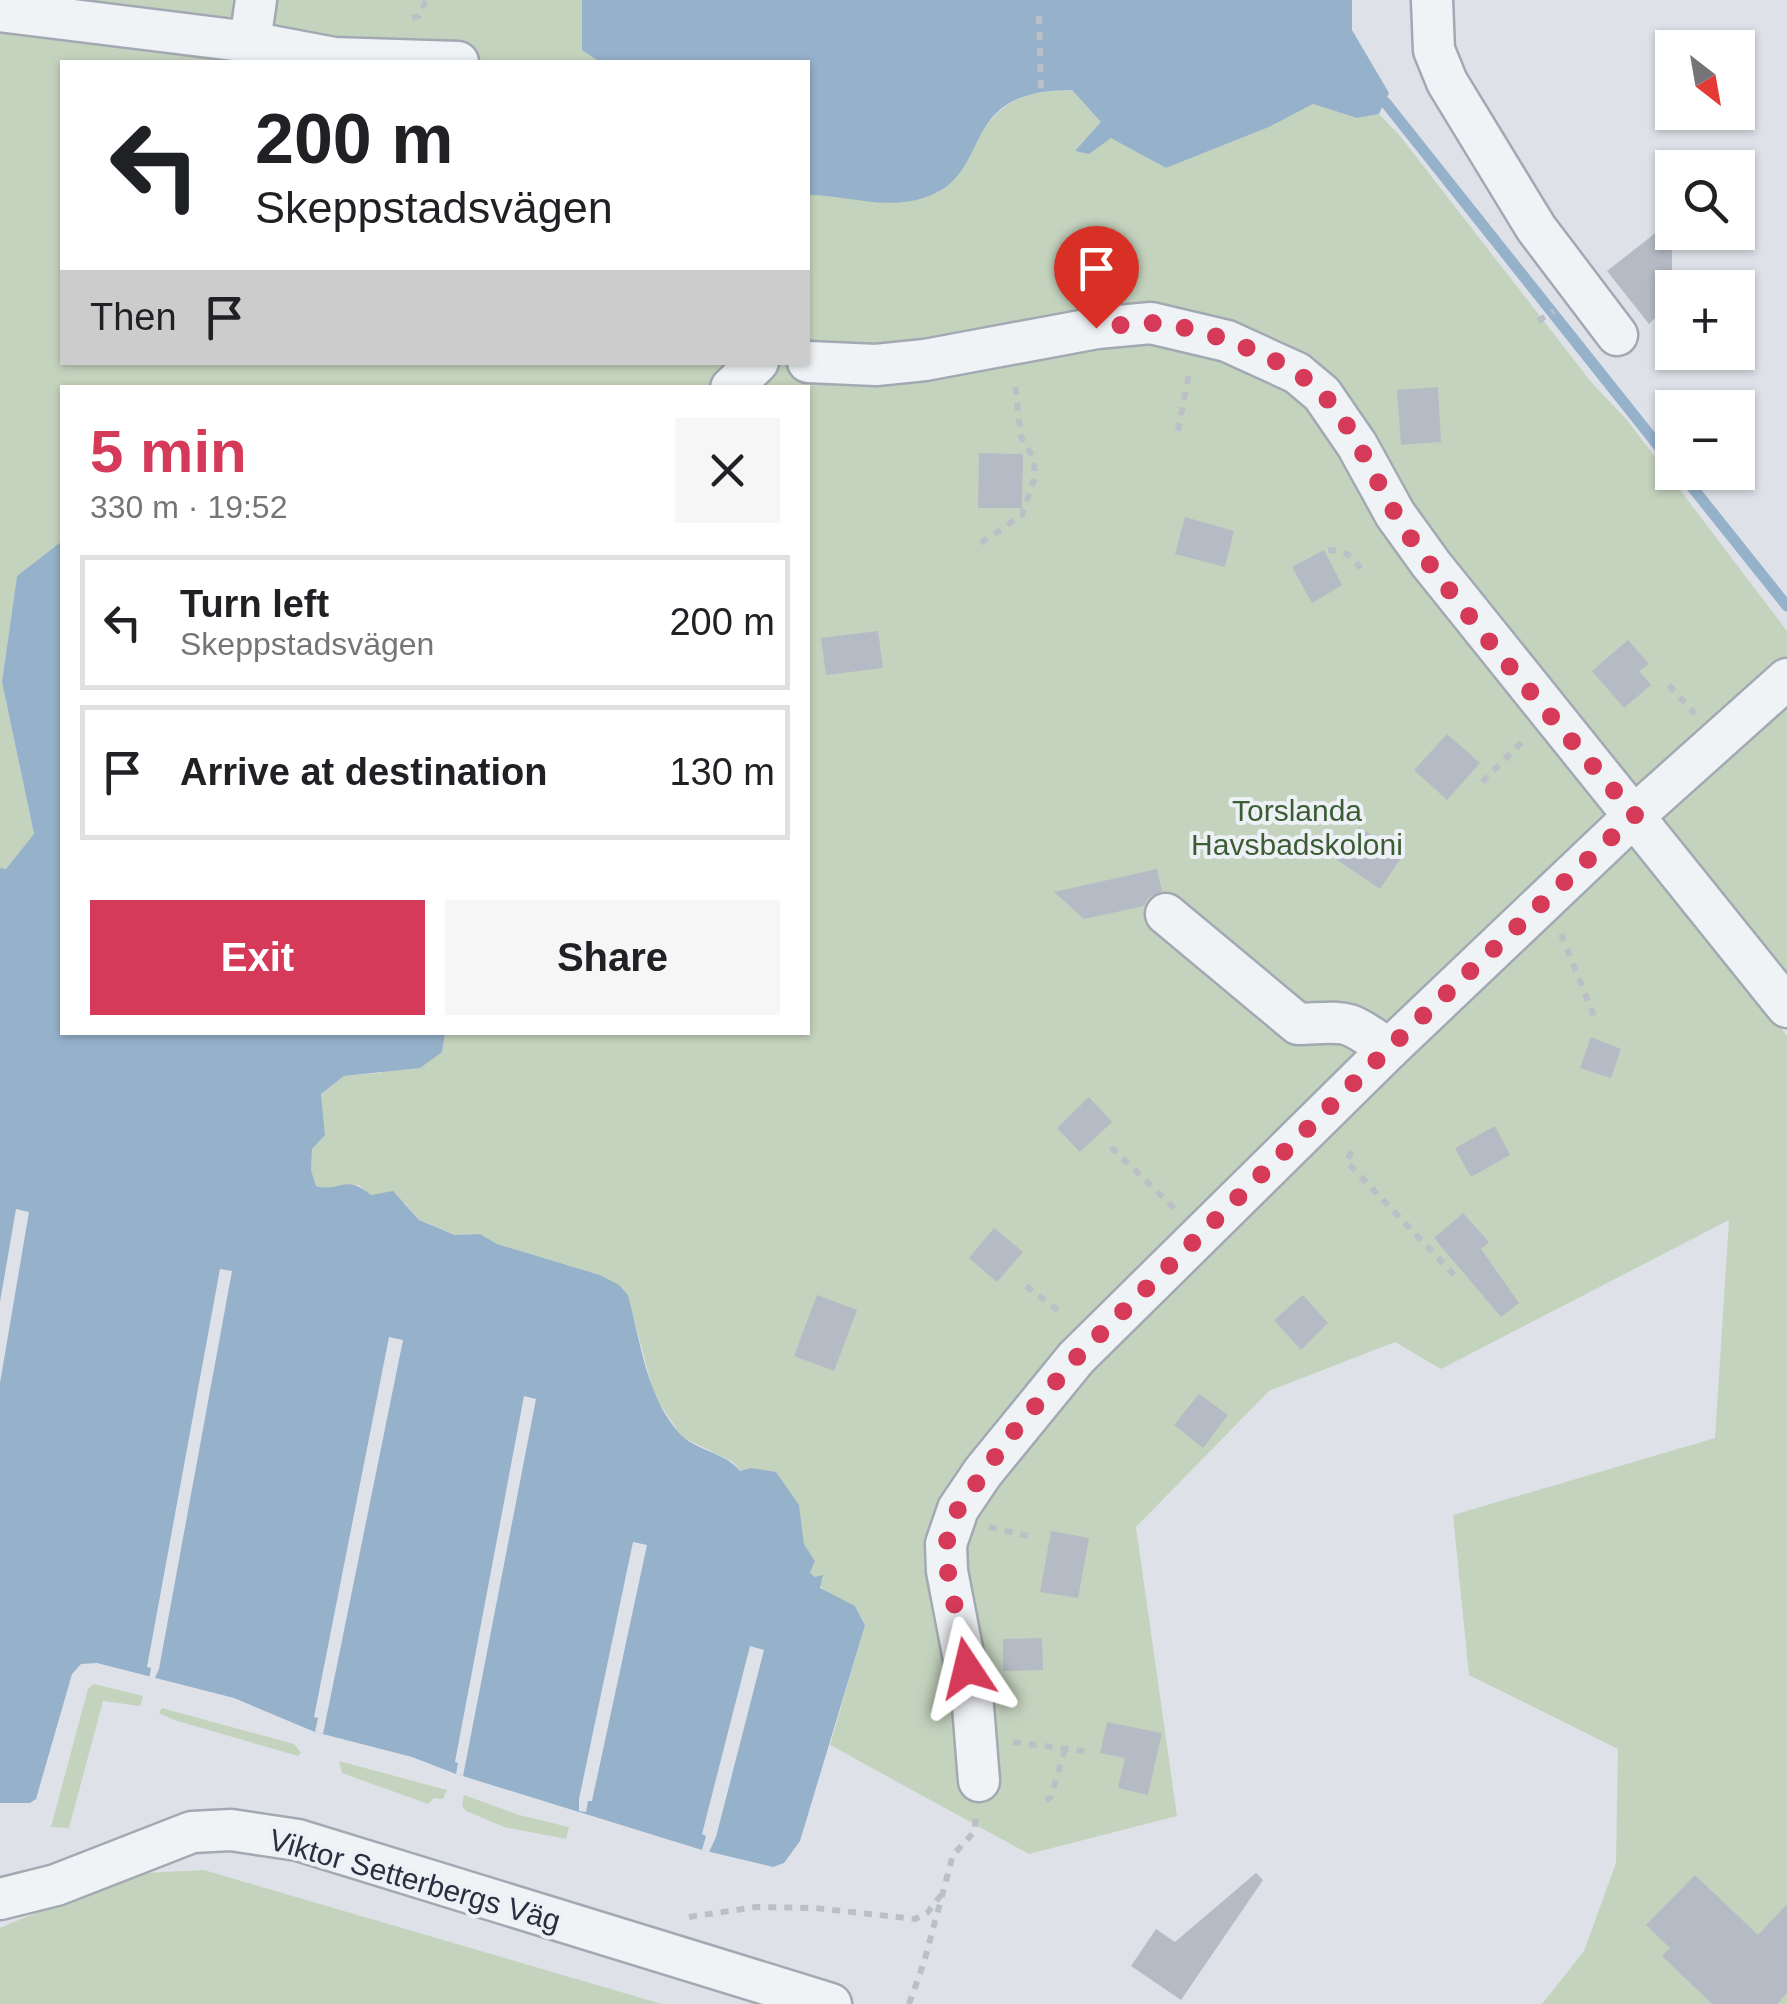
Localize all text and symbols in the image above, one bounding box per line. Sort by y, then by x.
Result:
north arrow [1655,30,1755,130]
map controls [1655,30,1755,490]
icon: left [90,100,220,230]
text: 200 m [255,100,453,178]
button: search [1655,150,1755,250]
text: Skeppstadsvägen [255,182,613,233]
pin [1054,226,1139,329]
icon: arrive [1069,241,1124,296]
button: + [1655,270,1755,370]
icon: arrive [197,290,252,345]
text: Then [90,296,177,338]
button: − [1655,390,1755,490]
text: 5 min [90,418,247,485]
button: close [675,418,780,523]
text: 330 m · 19:52 [90,489,287,525]
text: Turn left [180,583,329,625]
icon: left [95,595,150,650]
text: 200 m [669,601,775,643]
text: Skeppstadsvägen [180,626,434,662]
icon: arrive [95,745,150,800]
text: Arrive at destination [180,751,547,793]
text: 130 m [669,751,775,793]
park label: Torslanda Havsbadskoloni [1191,794,1403,861]
button: Exit [90,900,425,1015]
button: Share [445,900,780,1015]
position arrow [915,1616,1019,1720]
street label: Viktor Setterbergs Väg [266,1823,564,1937]

